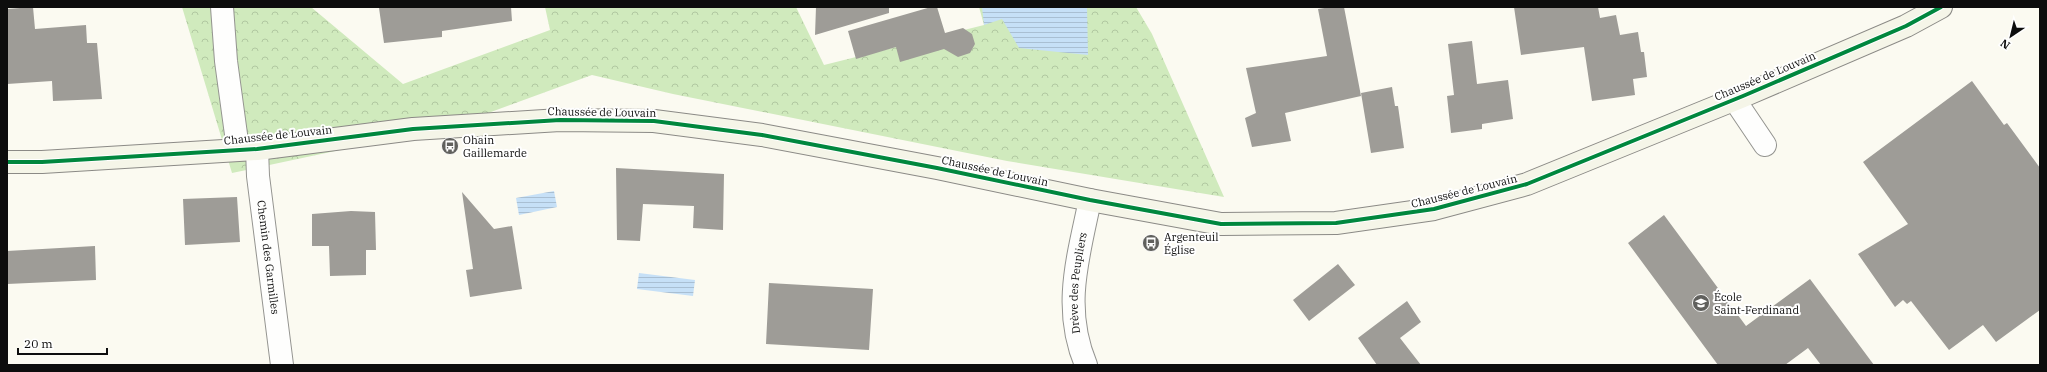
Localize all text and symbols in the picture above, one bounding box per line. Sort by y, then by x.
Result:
north arrow [1991,16,2031,56]
text: N [1997,36,2013,52]
street label: Chaussée de Louvain [1712,48,1818,104]
street label: Chaussée de Louvain [548,104,656,120]
street label: Chaussée de Louvain [223,122,333,148]
place label: Ohain Gaillemarde [463,133,527,160]
bus stop icon: Ohain Gaillemarde [440,136,460,156]
street label: Chaussée de Louvain [940,153,1050,189]
street label: Chaussée de Louvain [1410,171,1518,211]
street label: Chemin des Garmilles [254,199,283,315]
place label: Argenteuil Église [1164,230,1219,257]
street label: Drève des Peupliers [1067,231,1090,335]
bus stop icon: Argenteuil Église [1141,233,1161,253]
place label: École Saint-Ferdinand [1714,290,1799,317]
school or university icon: École Saint-Ferdinand [1691,293,1711,313]
scale bar [18,330,107,356]
text: 20 m [24,336,53,351]

